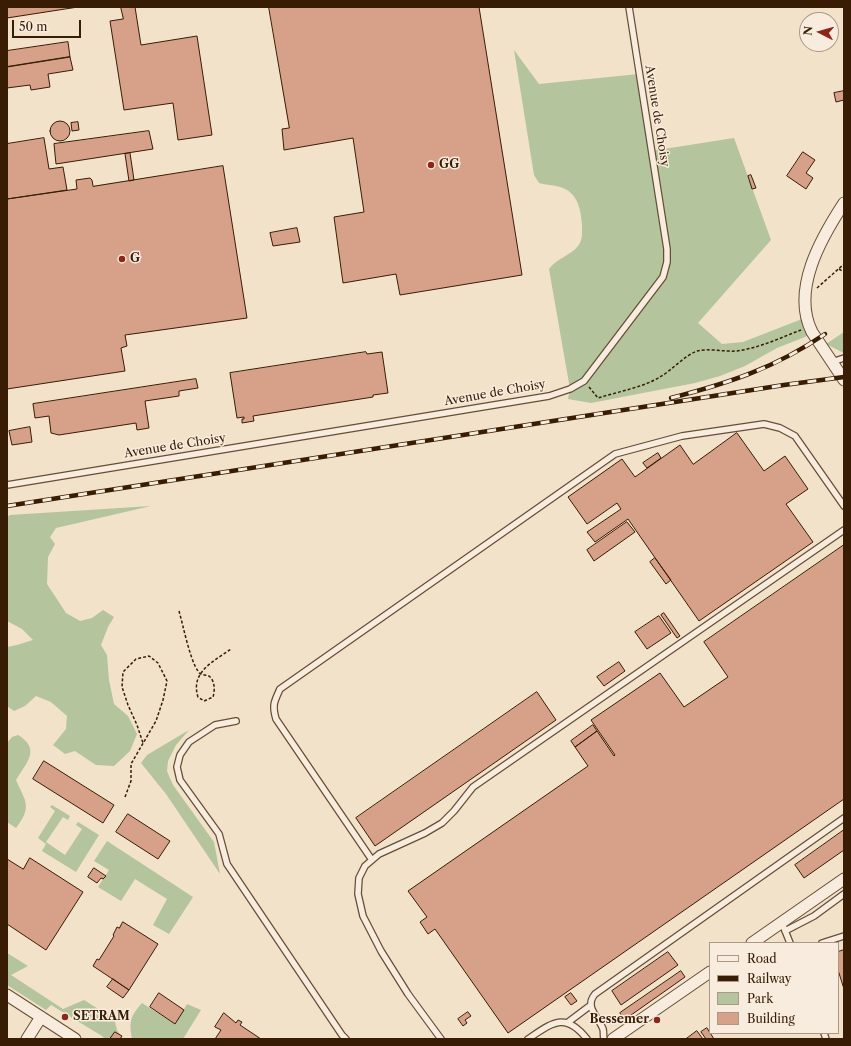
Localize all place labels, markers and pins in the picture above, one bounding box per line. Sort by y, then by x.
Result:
place label: GG [439,158,459,172]
marker: GG [426,160,436,170]
place label: G [130,252,140,266]
marker: G [117,254,127,264]
place label: SETRAM [73,1010,130,1024]
marker: SETRAM [60,1012,70,1022]
place label: Bessemer [590,1013,649,1027]
marker: Bessemer [652,1015,662,1025]

